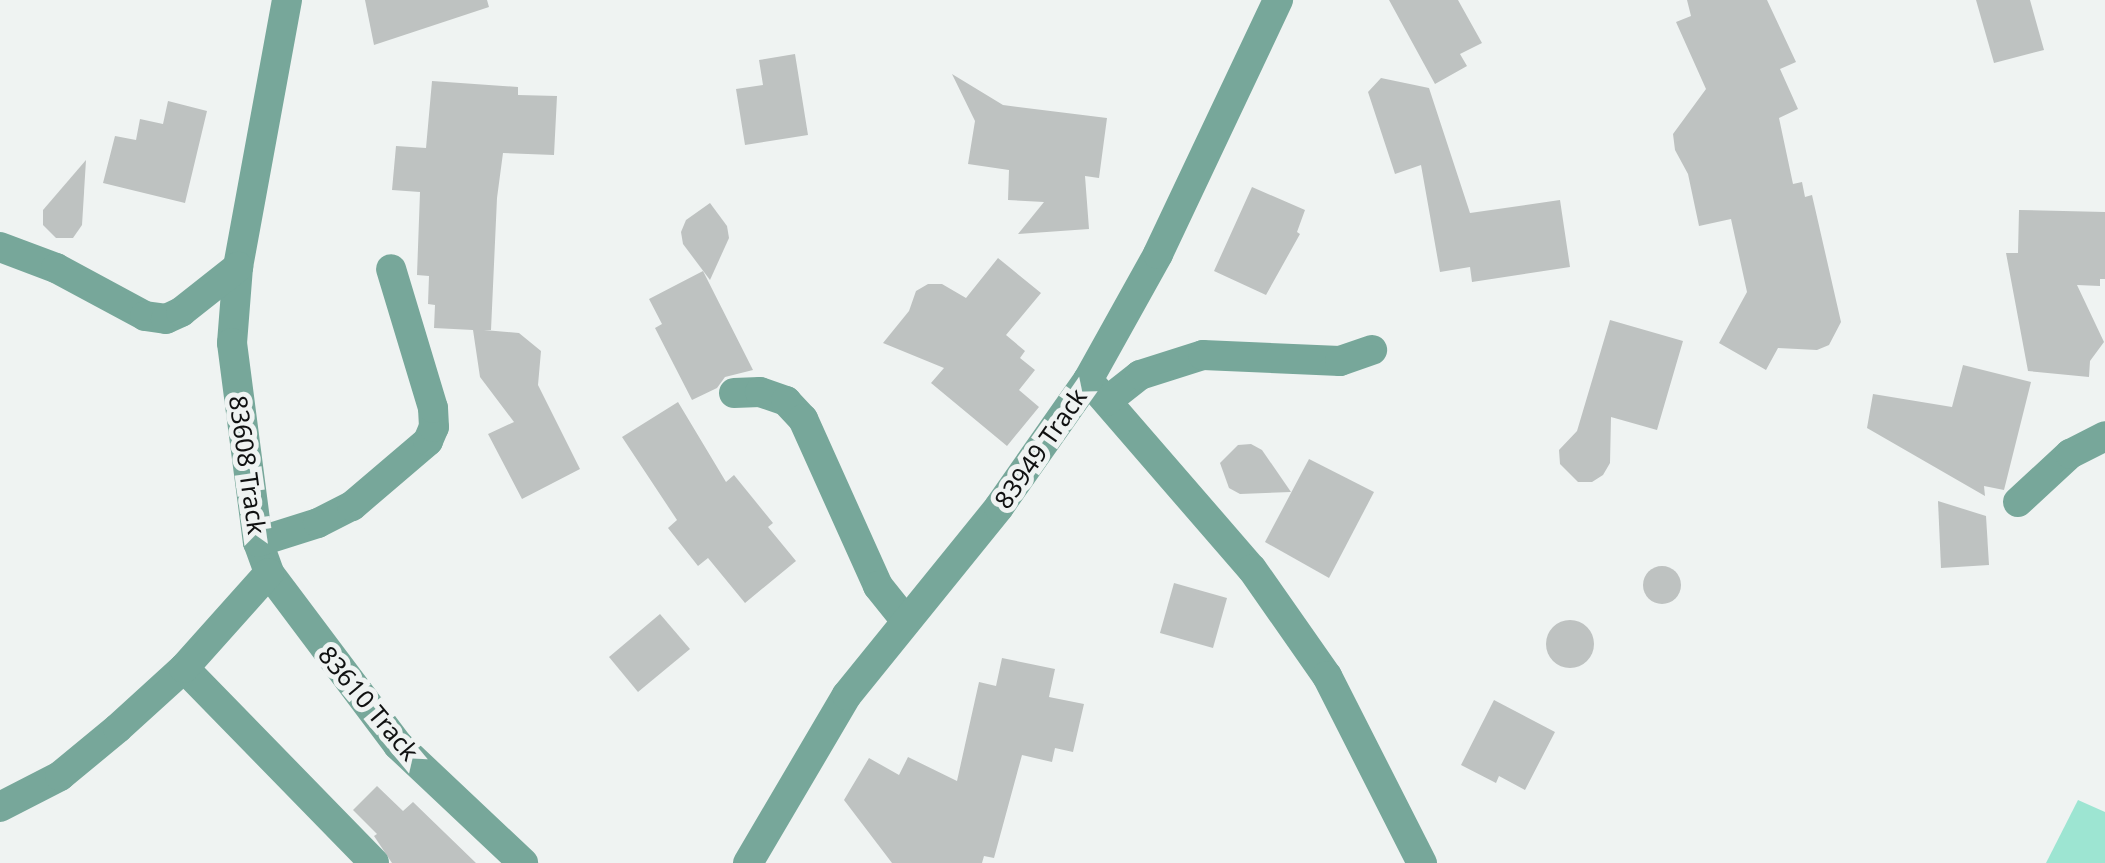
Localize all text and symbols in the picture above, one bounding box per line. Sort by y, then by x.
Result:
street label: 83949 Track [988,382,1092,514]
street label: 83608 Track [223,394,273,536]
street label: 83610 Track [313,640,425,766]

